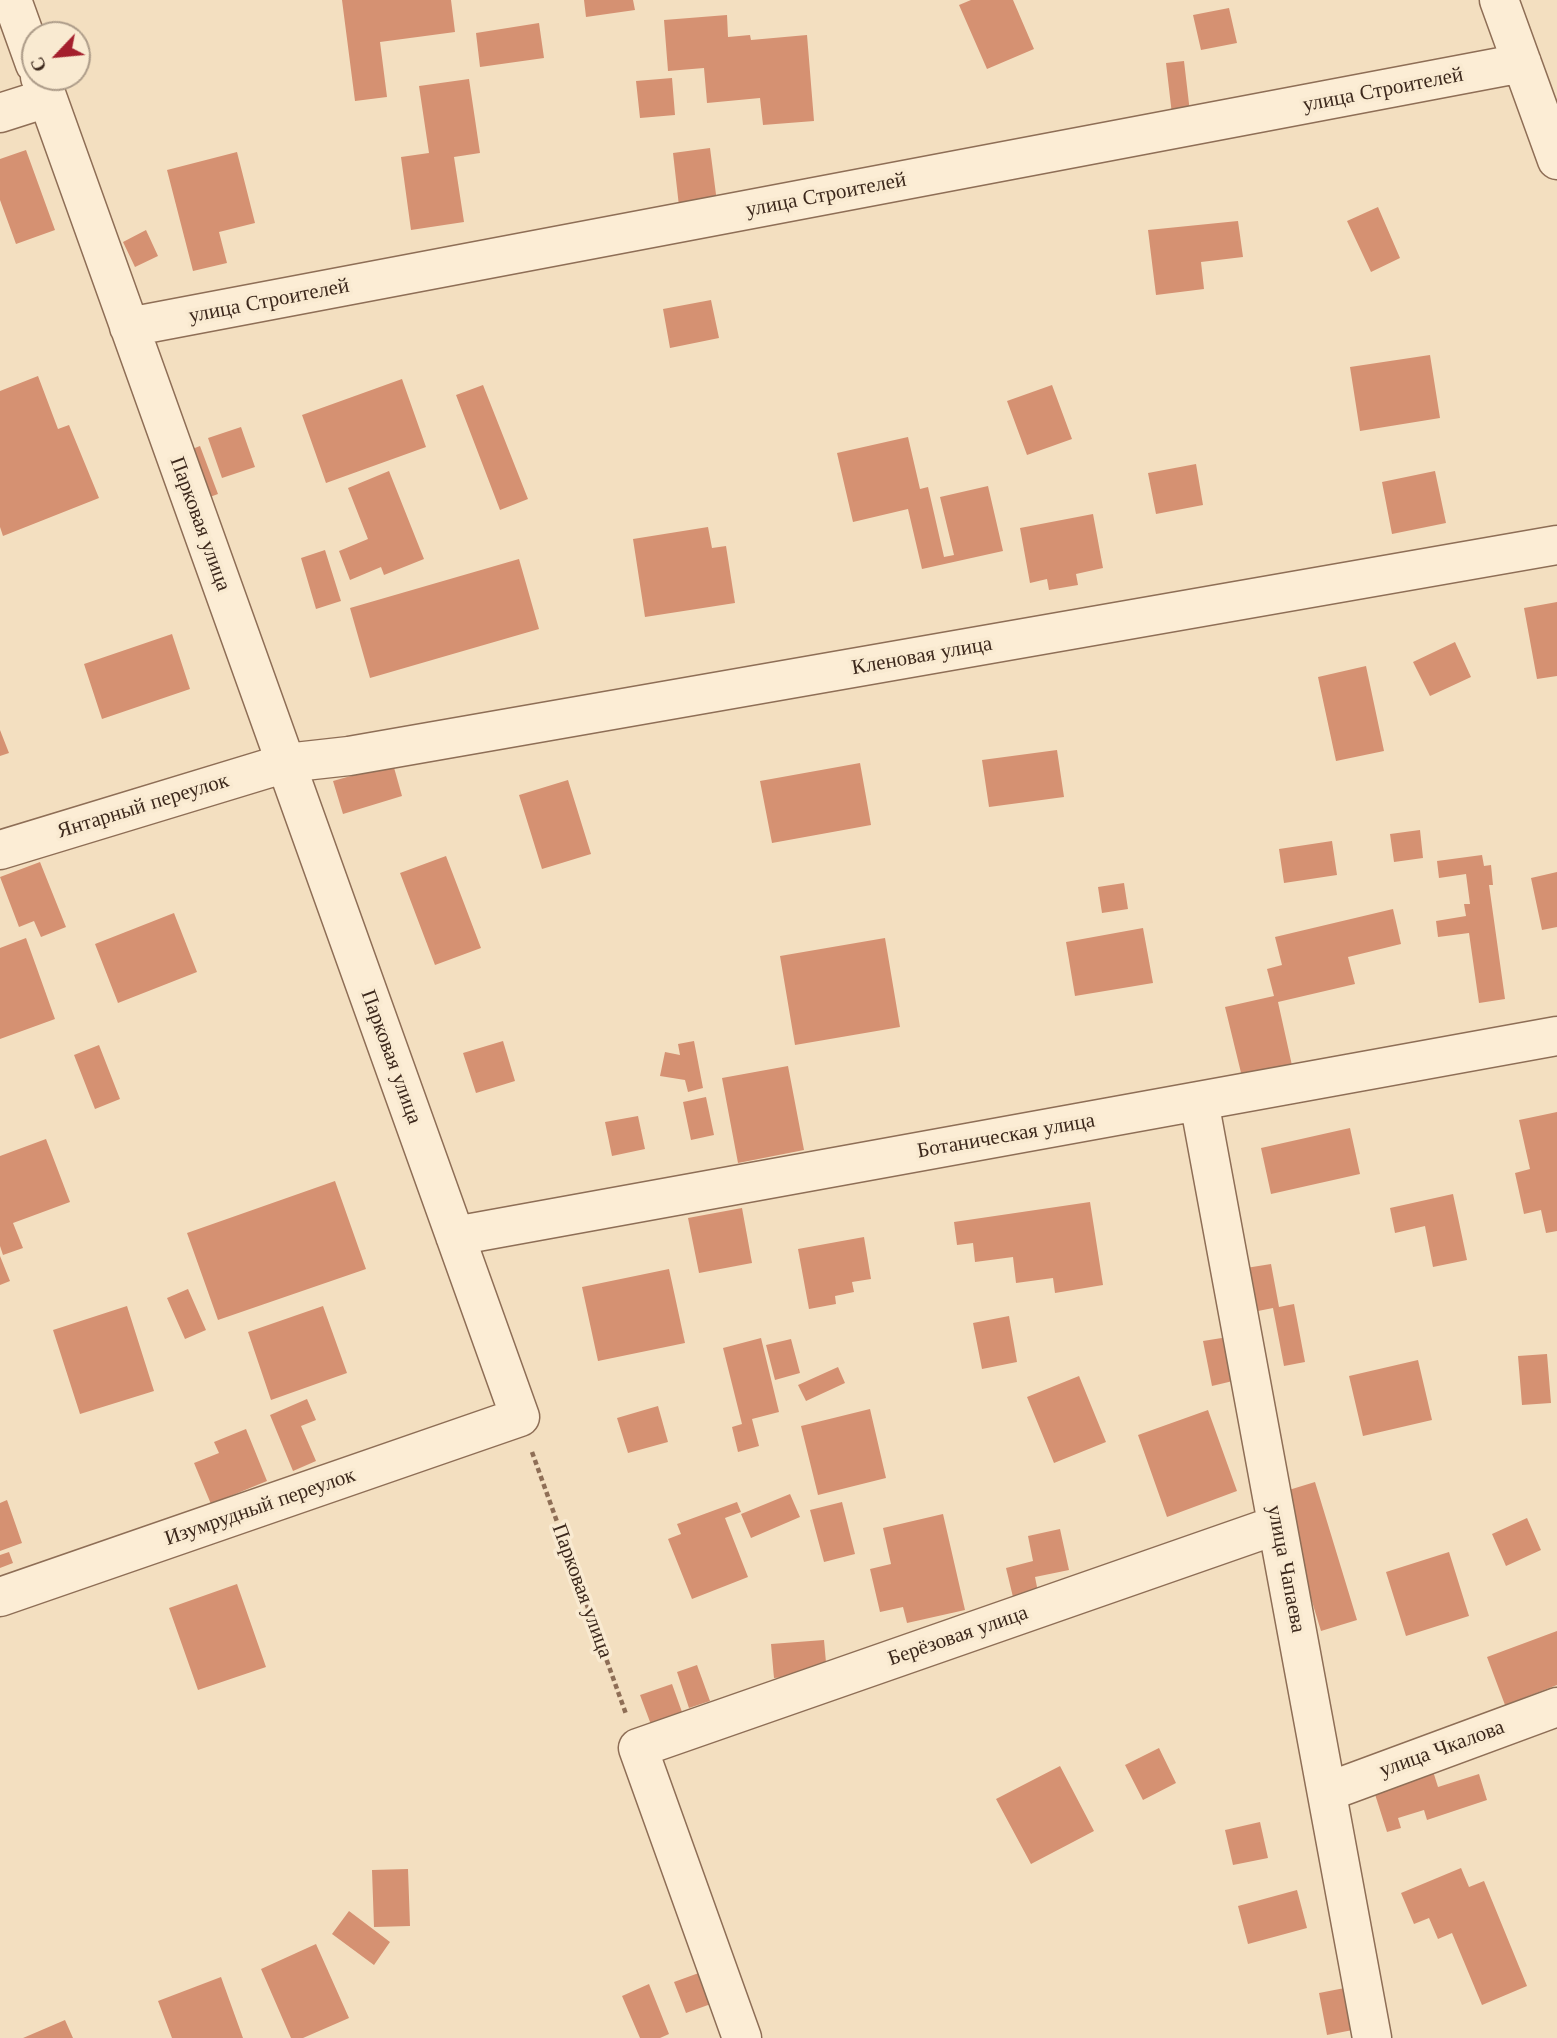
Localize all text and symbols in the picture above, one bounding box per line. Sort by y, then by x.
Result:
north arrow [21,21,91,91]
text: С [25,53,52,76]
street label: улица Строителей [1301,62,1465,118]
street label: улица Строителей [744,167,908,223]
street label: улица Строителей [187,273,351,329]
street label: Парковая улица [164,453,236,595]
street label: Кленовая улица [850,631,994,681]
street label: Янтарный переулок [54,768,232,844]
street label: Парковая улица [355,986,427,1128]
street label: Ботаническая улица [915,1108,1097,1164]
street label: Изумрудный переулок [161,1463,359,1551]
street label: улица Чапаева [1261,1503,1311,1635]
street label: Парковая улица [546,1520,618,1662]
street label: Берёзовая улица [885,1600,1031,1672]
street label: улица Чкалова [1376,1715,1508,1783]

